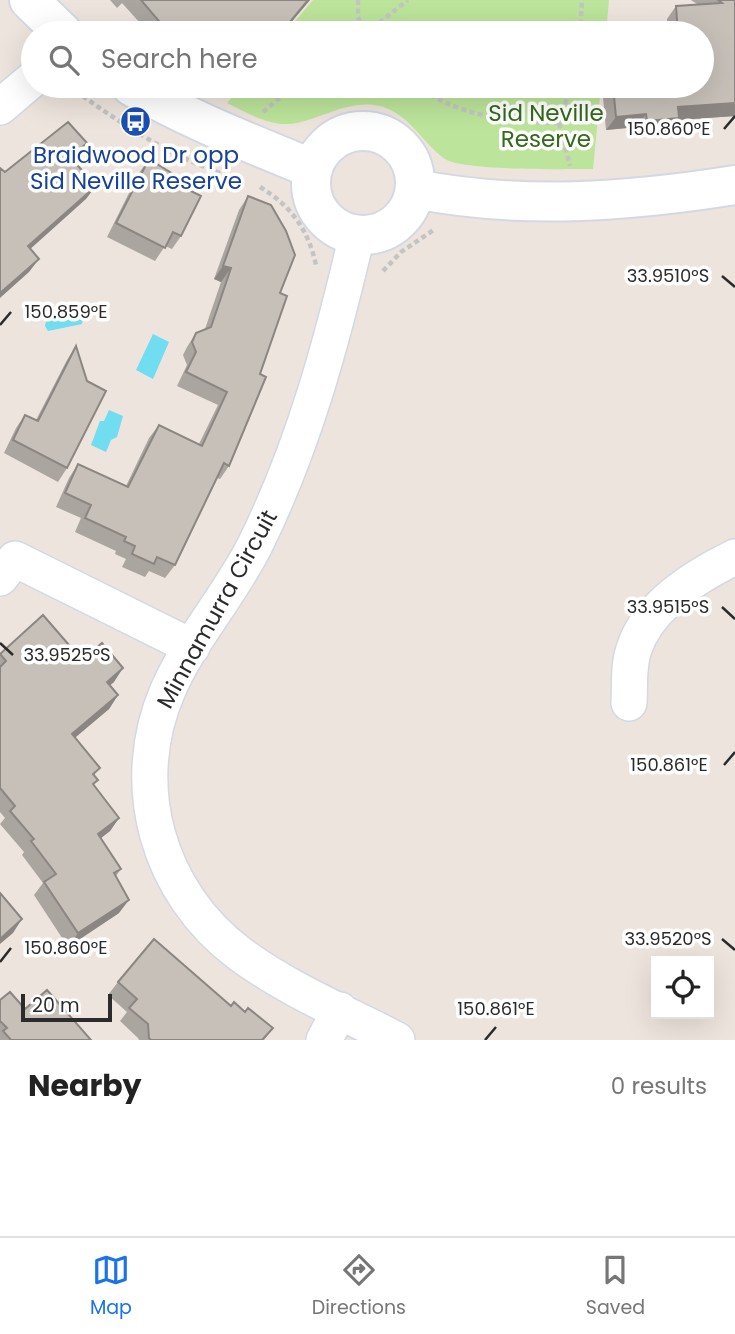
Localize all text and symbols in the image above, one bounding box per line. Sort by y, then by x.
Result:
search box [21,21,714,98]
icon: search [45,41,83,79]
text: Search here [101,41,258,77]
park label: Sid Neville Reserve [488,97,604,155]
bus stop icon: Braidwood Dr opp Sid Neville Reserve [119,104,153,138]
text: 150.860°E [628,116,710,141]
place label: Braidwood Dr opp Sid Neville Reserve [30,139,242,197]
text: 33.9510°S [627,263,709,288]
text: 150.859°E [25,299,107,324]
street label: Minnamurra Circuit [149,504,285,714]
text: 33.9515°S [627,594,709,619]
text: 33.9525°S [23,642,111,667]
text: 150.861°E [630,752,708,777]
text: 33.9520°S [624,926,712,951]
text: 150.860°E [25,935,107,960]
map controls [651,956,714,1019]
button: locate [651,956,714,1019]
scale bar [21,991,112,1023]
text: 20 m [32,992,80,1019]
text: 150.861°E [457,996,535,1021]
text: Nearby [28,1064,142,1107]
text: 0 results [611,1070,707,1102]
tab: Map [90,1251,132,1322]
tab: Directions [312,1251,406,1322]
tab: Saved [586,1251,645,1322]

